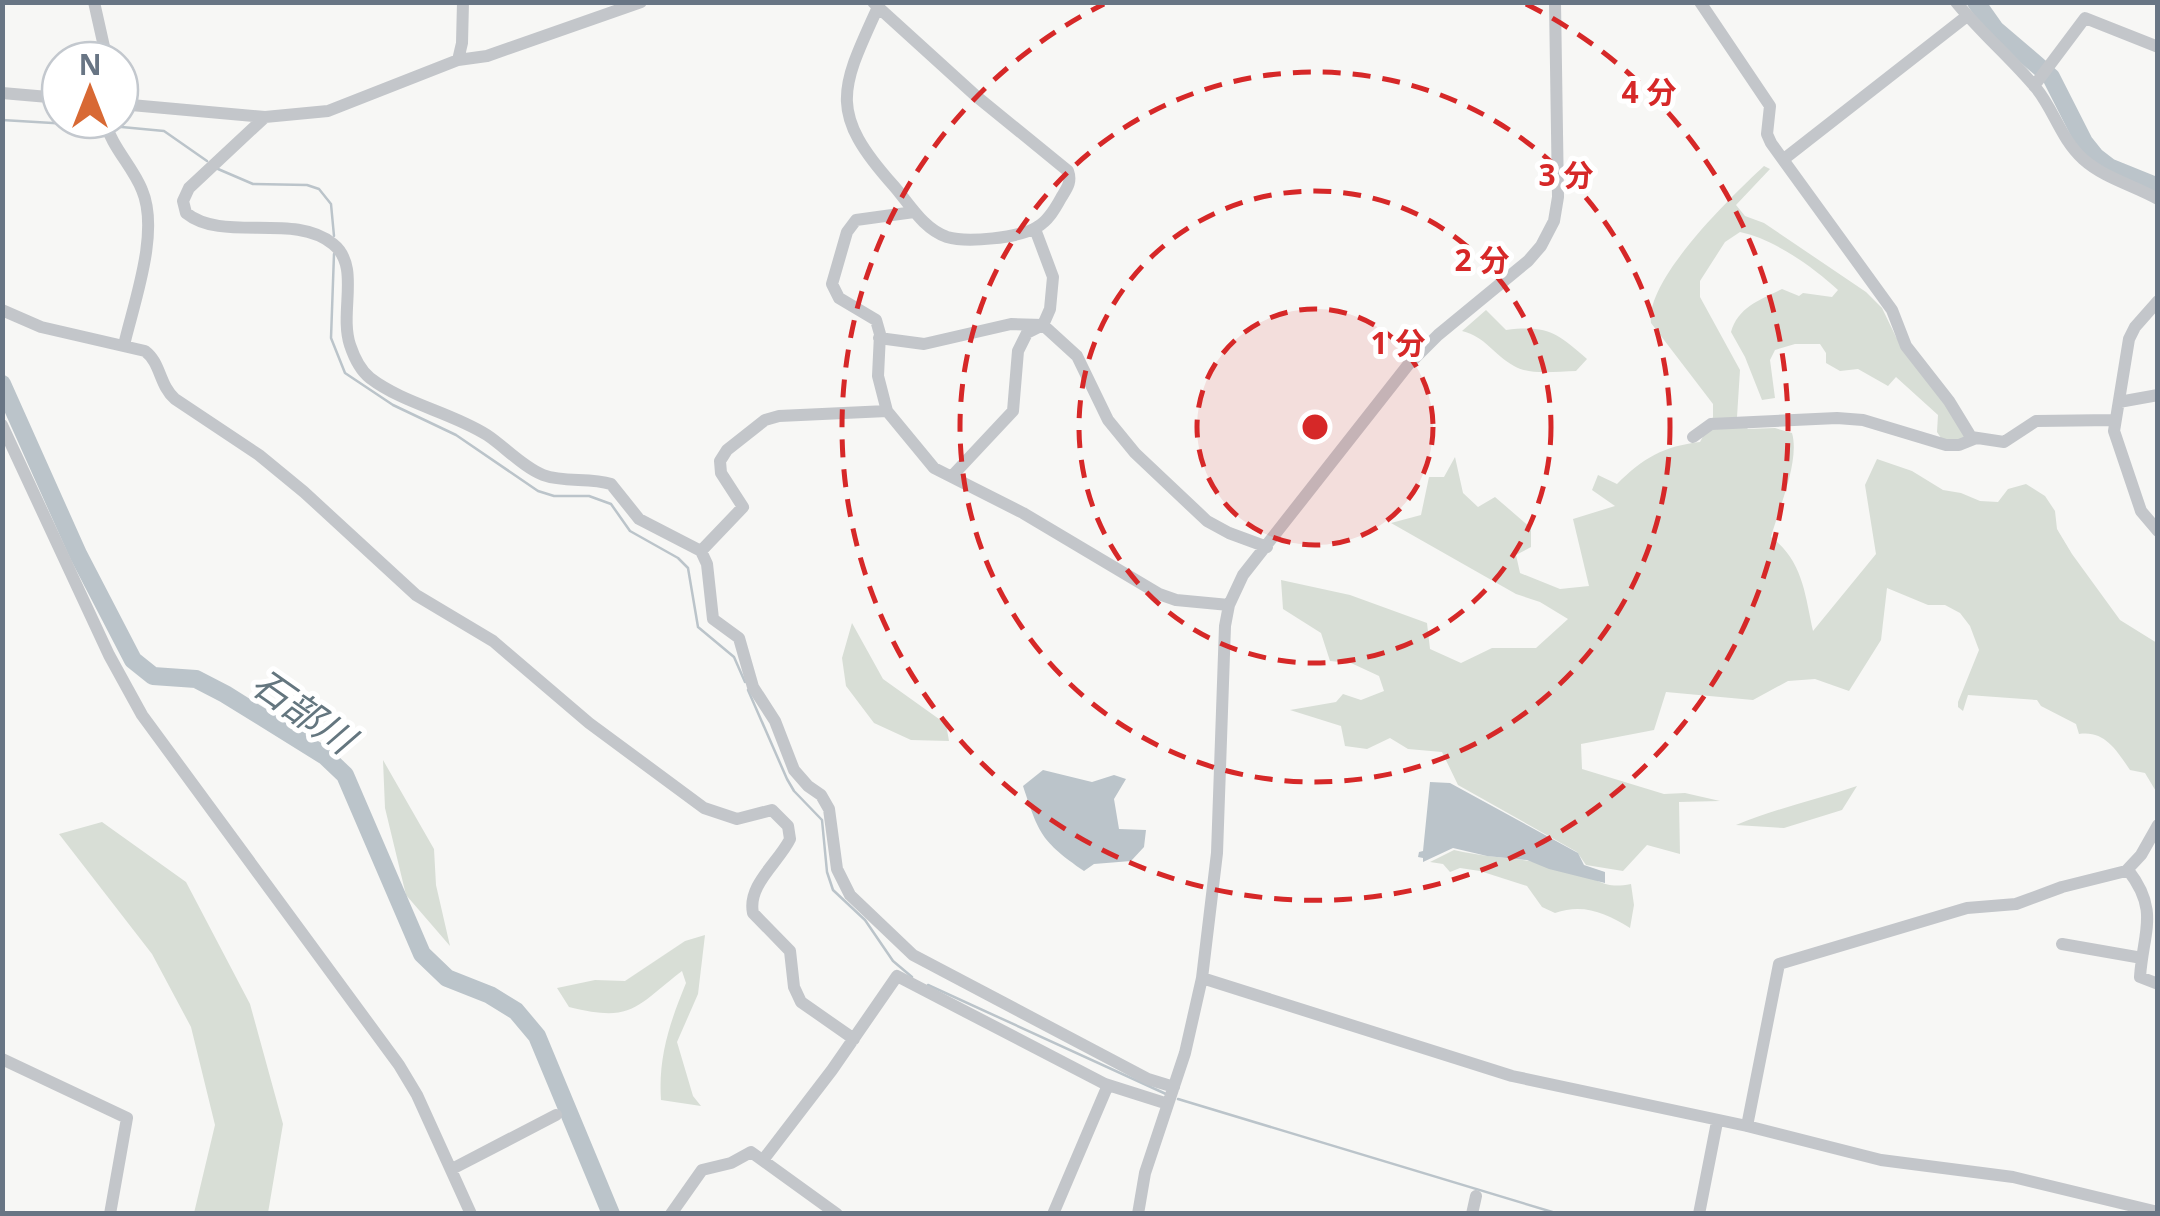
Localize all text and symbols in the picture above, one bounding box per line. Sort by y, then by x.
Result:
north arrow [40,40,140,140]
text: N [79,45,101,83]
text: 4 分 [1622,71,1676,112]
text: 3 分 [1539,154,1593,195]
text: 2 分 [1455,239,1509,280]
text: 1 分 [1371,322,1425,363]
centre of rings [1297,409,1333,445]
water label: 石部川 [242,656,369,766]

